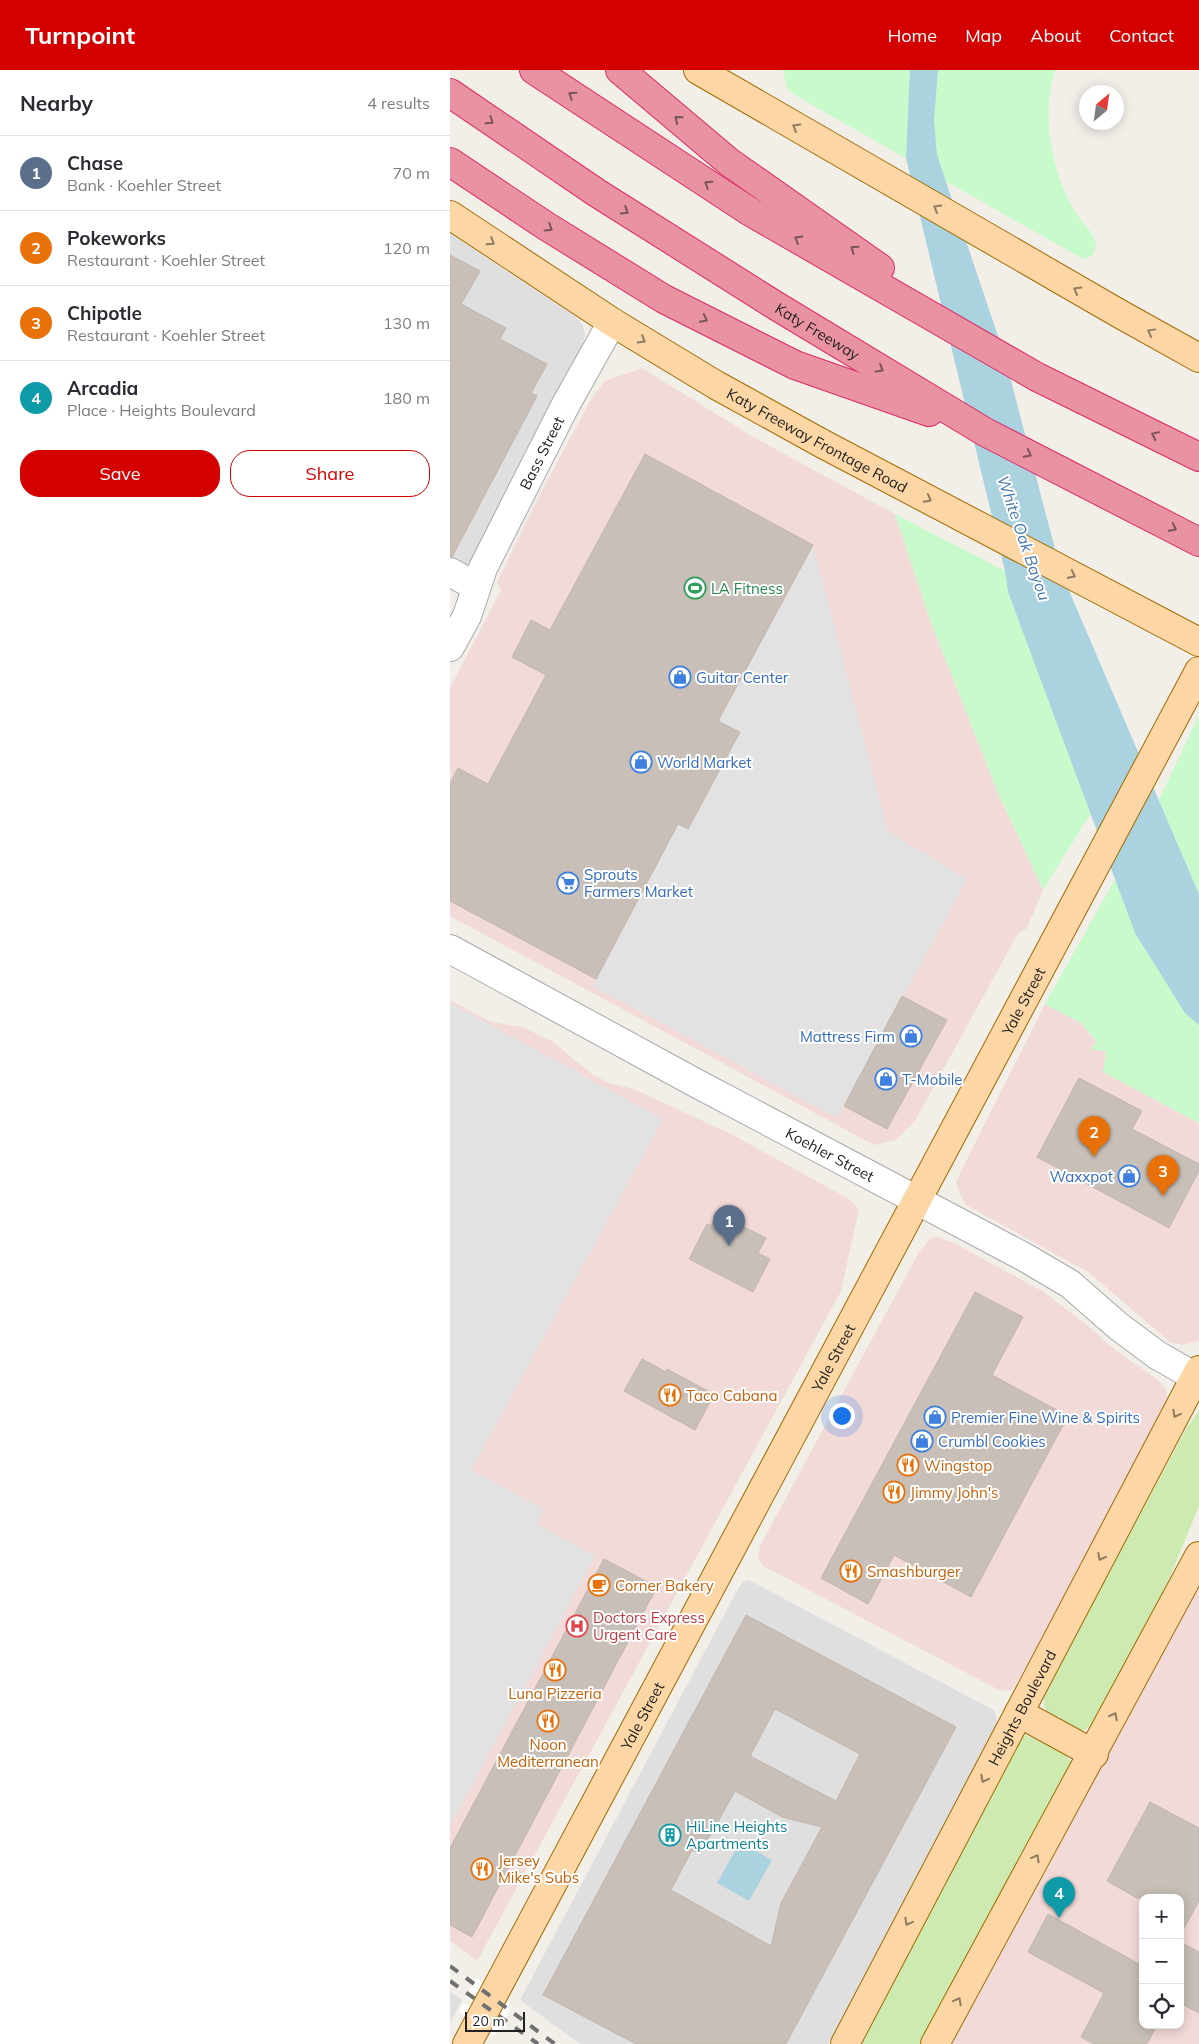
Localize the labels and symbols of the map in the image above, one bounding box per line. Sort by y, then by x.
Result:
north arrow [1079,85,1124,130]
one-way arrow [569,92,578,101]
one-way arrow [485,114,494,124]
one-way arrow [675,117,684,125]
one-way arrow [792,123,801,133]
one-way arrow [705,181,714,190]
one-way arrow [620,205,629,214]
one-way arrow [933,205,942,215]
one-way arrow [543,222,552,231]
one-way arrow [795,235,804,245]
one-way arrow [485,236,494,245]
one-way arrow [850,246,860,255]
one-way arrow [1074,286,1083,296]
street label: Katy Freeway [772,298,863,364]
one-way arrow [699,313,708,323]
one-way arrow [1148,328,1157,338]
one-way arrow [636,333,645,343]
one-way arrow [875,362,884,372]
street label: Katy Freeway Frontage Road [724,383,911,496]
street label: Bass Street [515,413,568,493]
one-way arrow [1151,431,1160,441]
one-way arrow [1023,448,1032,458]
water label: White Oak Bayou [993,473,1055,603]
one-way arrow [923,493,932,503]
one-way arrow [1167,522,1176,532]
one-way arrow [1066,569,1075,579]
sports icon: LA Fitness [683,576,707,600]
place label: LA Fitness [711,579,783,598]
shop icon: Guitar Center [668,665,692,689]
place label: Guitar Center [696,668,789,687]
shop icon: World Market [629,750,653,774]
place label: World Market [657,753,752,772]
place label: Sprouts Farmers Market [584,865,693,901]
supermarket icon: Sprouts Farmers Market [556,871,580,895]
street label: Yale Street [997,964,1049,1039]
shop icon: Mattress Firm [899,1024,923,1048]
place label: Mattress Firm [800,1027,895,1046]
shop icon: T-Mobile [874,1067,898,1091]
place label: T-Mobile [902,1070,963,1089]
pin: 2 [1078,1116,1110,1157]
street label: Koehler Street [783,1123,878,1185]
pin: 3 [1147,1155,1179,1196]
shop icon: Waxxpot [1117,1164,1141,1188]
place label: Waxxpot [1049,1167,1113,1186]
pin: 1 [713,1205,745,1246]
street label: Yale Street [807,1320,859,1396]
restaurant icon: Taco Cabana [658,1383,682,1407]
place label: Taco Cabana [686,1386,777,1405]
your location [829,1403,855,1429]
shop icon: Premier Fine Wine & Spirits [923,1405,947,1429]
place label: Premier Fine Wine & Spirits [951,1408,1140,1427]
one-way arrow [1172,1408,1182,1417]
shop icon: Crumbl Cookies [910,1429,934,1453]
place label: Crumbl Cookies [938,1432,1046,1451]
restaurant icon: Wingstop [896,1453,920,1477]
place label: Wingstop [924,1456,992,1475]
restaurant icon: Jimmy John's [882,1480,906,1504]
place label: Jimmy John's [910,1483,999,1502]
one-way arrow [1097,1552,1107,1561]
restaurant icon: Smashburger [839,1559,863,1583]
place label: Smashburger [867,1562,961,1581]
cafe icon: Corner Bakery [587,1573,611,1597]
place label: Corner Bakery [615,1576,714,1595]
place label: Doctors Express Urgent Care [593,1608,705,1644]
hospital icon: Doctors Express Urgent Care [565,1614,589,1638]
street label: Heights Boulevard [984,1646,1060,1769]
restaurant icon: Luna Pizzeria [543,1658,567,1682]
street label: Yale Street [616,1679,668,1754]
place label: Luna Pizzeria [508,1684,602,1703]
restaurant icon: Noon Mediterranean [536,1709,560,1733]
one-way arrow [1108,1712,1118,1721]
place label: Noon Mediterranean [497,1735,599,1771]
one-way arrow [980,1773,990,1782]
place label: HiLine Heights Apartments [686,1817,787,1853]
building icon: HiLine Heights Apartments [658,1823,682,1847]
place label: Jersey Mike's Subs [498,1851,579,1887]
one-way arrow [1030,1855,1040,1864]
restaurant icon: Jersey Mike's Subs [470,1857,494,1881]
pin: 4 [1043,1877,1075,1918]
one-way arrow [905,1917,915,1926]
one-way arrow [952,1997,962,2006]
scale bar [465,2009,525,2032]

